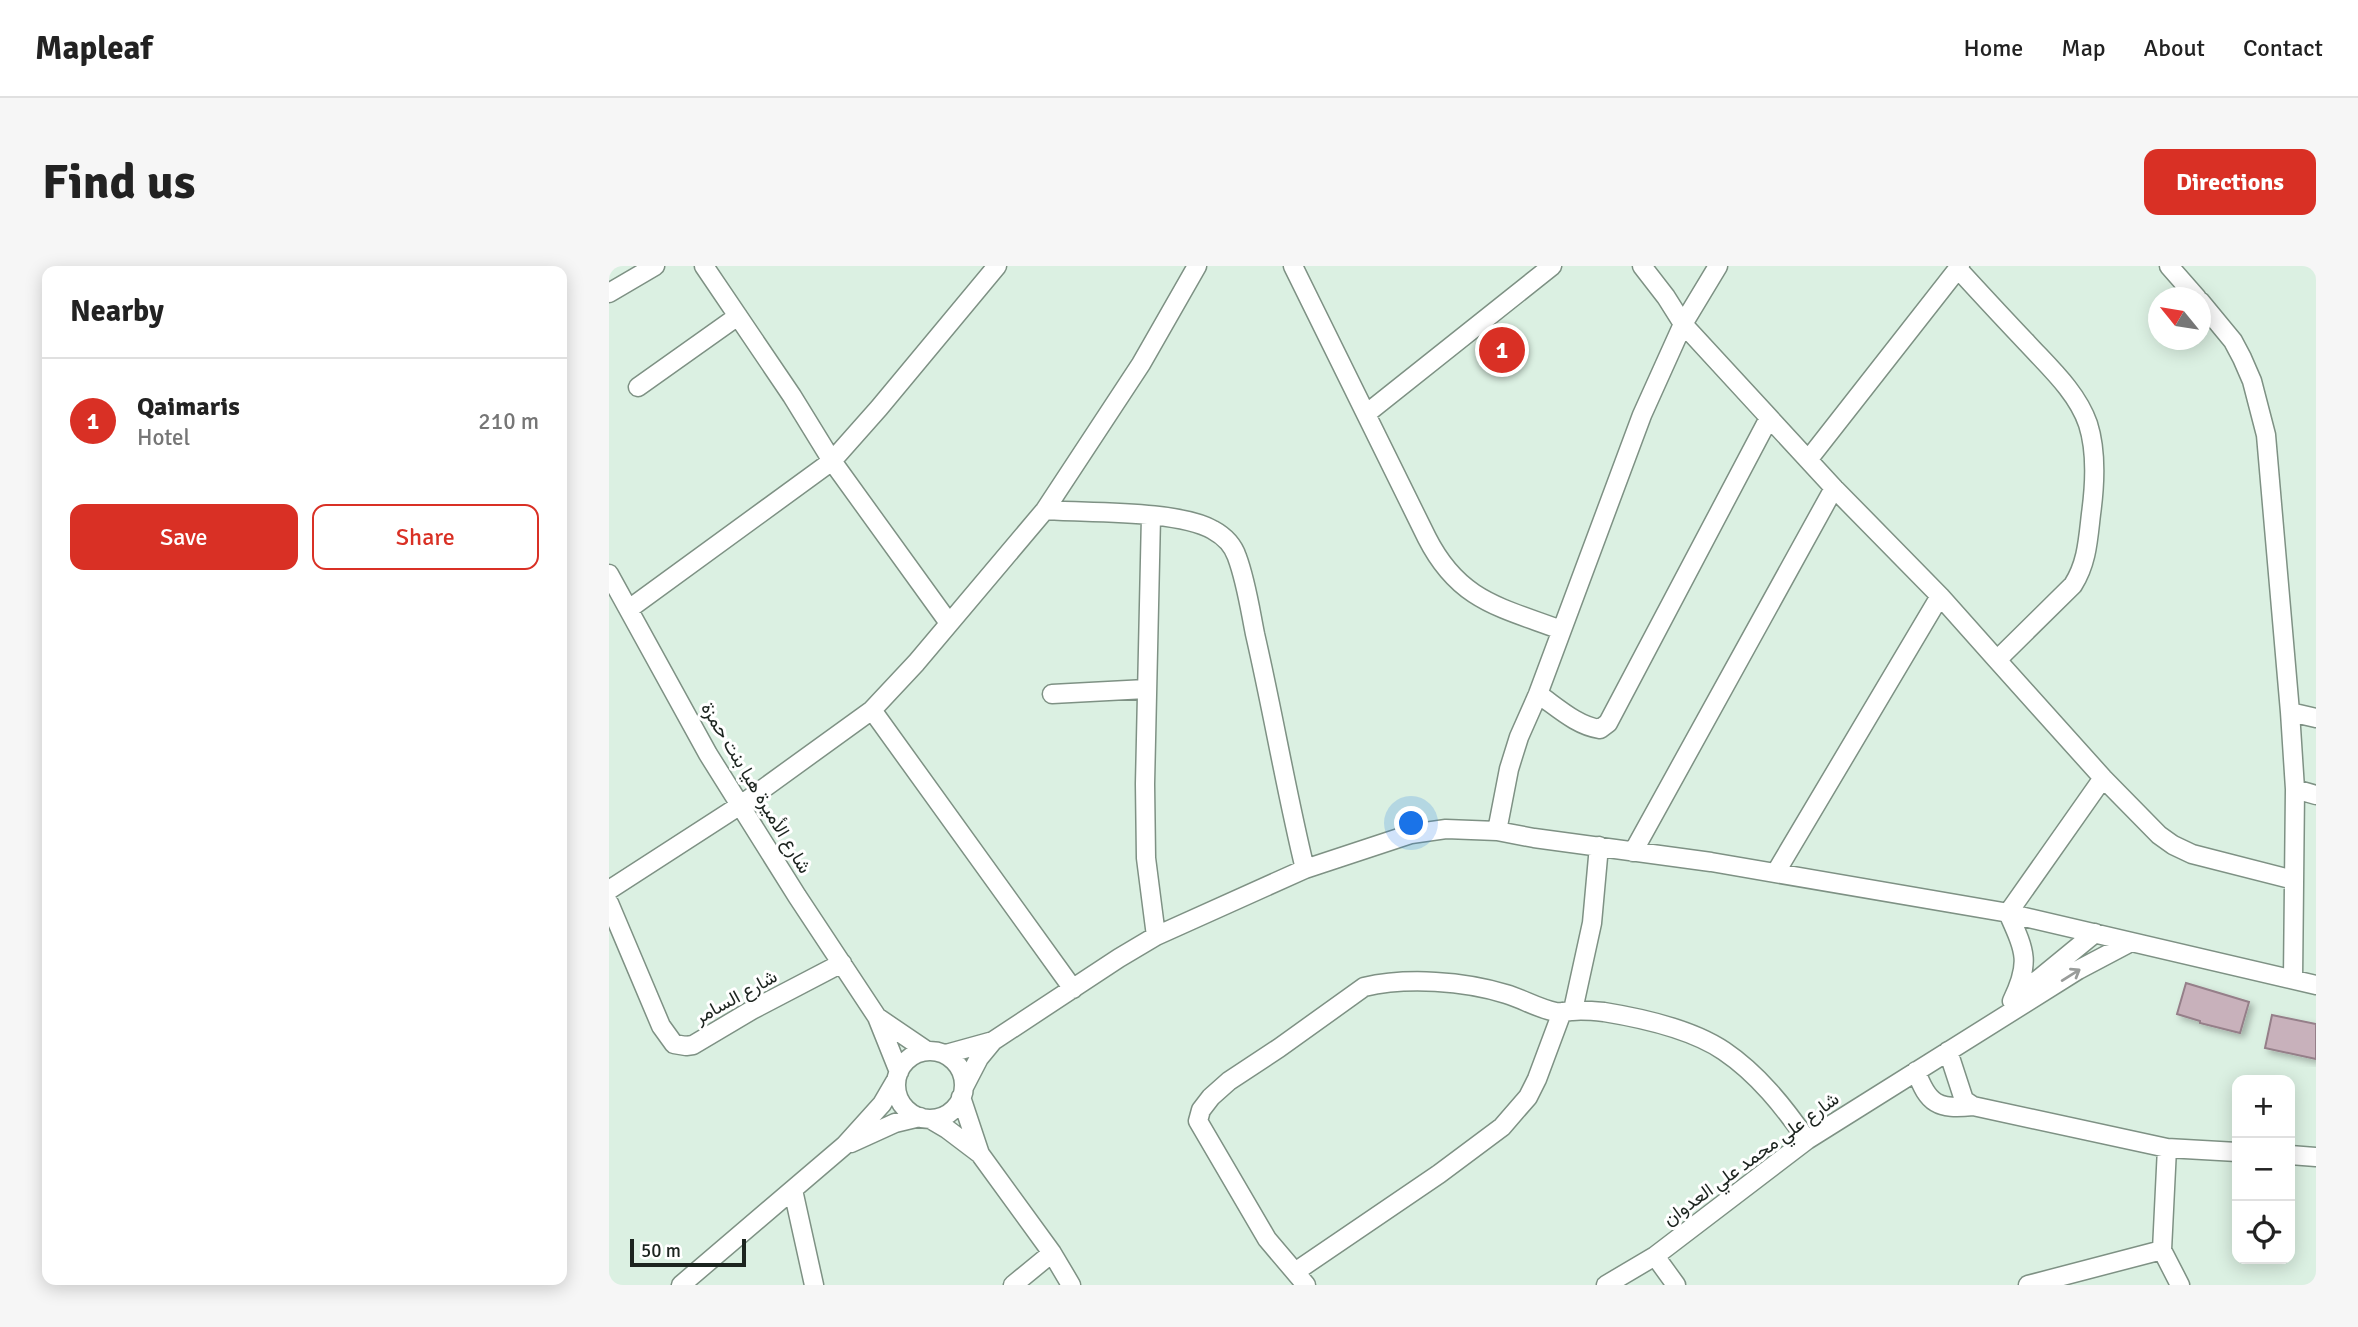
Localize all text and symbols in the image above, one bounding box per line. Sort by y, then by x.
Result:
text: Mapleaf [35,28,152,69]
text: Home [1963,33,2023,63]
text: Map [2061,33,2106,63]
text: About [2144,33,2205,63]
text: Contact [2243,33,2323,63]
button: Directions [2144,149,2316,215]
text: Find us [42,152,195,212]
north arrow [2148,287,2211,350]
text: Nearby [70,293,164,330]
pin: 1 [1479,324,1525,376]
text: Qaimaris [137,391,240,423]
text: 1 [87,407,99,436]
text: 210 m [478,407,539,436]
text: Hotel [137,423,190,452]
button: Save [70,504,298,570]
button: Share [312,504,539,570]
street label: شارع الأميرة هيا بنت حمزة [695,698,817,878]
your location [1394,806,1428,840]
street label: شارع السامر [690,964,782,1030]
one-way arrow [2061,967,2080,982]
map controls [2232,1075,2295,1264]
button: + [2232,1075,2295,1138]
street label: شارع علي محمد علي العدوان [1658,1087,1846,1233]
button: − [2232,1138,2295,1201]
button: locate [2232,1201,2295,1264]
scale bar [630,1236,745,1268]
text: 50 m [641,1239,681,1263]

